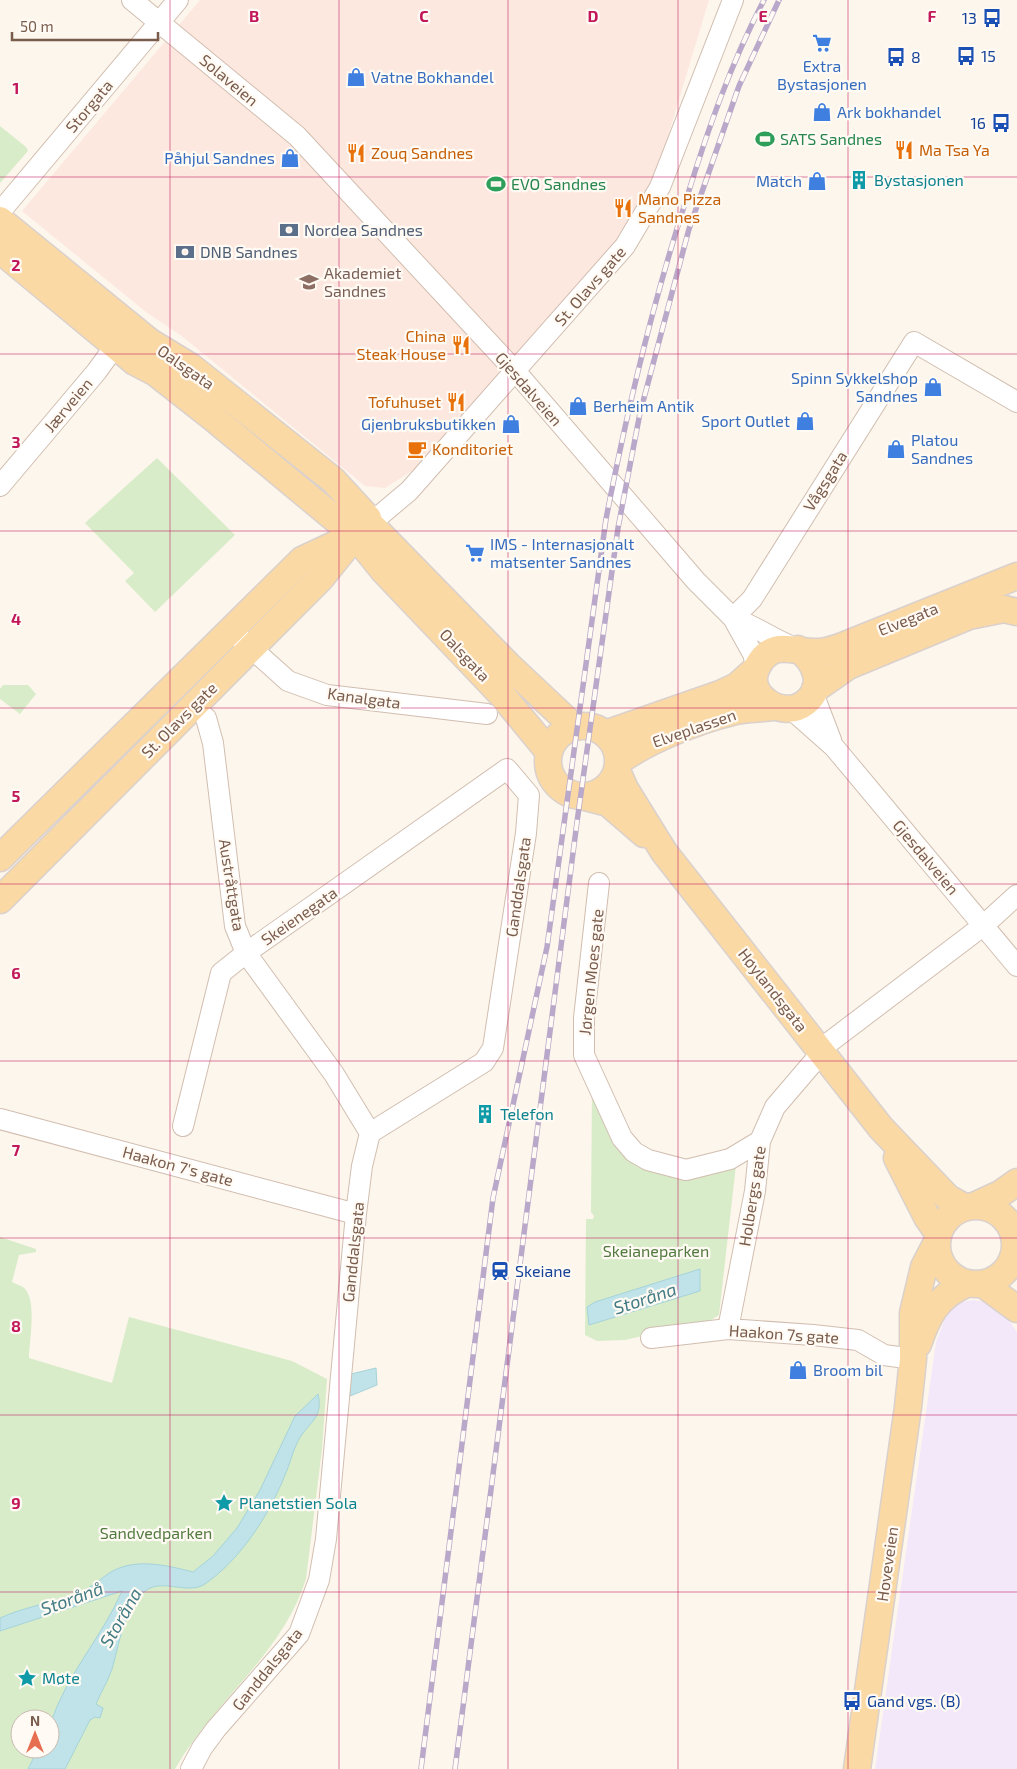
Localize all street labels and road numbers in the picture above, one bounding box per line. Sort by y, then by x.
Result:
street label: Solaveien [196,50,262,110]
street label: Storgata [61,75,116,136]
street label: St. Olavs gate [550,242,629,329]
street label: Oalsgata [154,340,218,393]
street label: Gjesdalveien [491,348,567,430]
street label: Jærveien [40,374,96,436]
street label: Vågsgata [799,447,851,514]
street label: Elvegata [875,598,941,639]
street label: Oalsgata [436,624,494,685]
street label: St. Olavs gate [137,678,220,761]
street label: Kanalgata [326,683,402,712]
street label: Elveplassen [649,704,738,751]
street label: Gjesdalveien [889,815,963,899]
street label: Ganddalsgata [501,836,534,938]
street label: Austråttgata [216,837,249,932]
street label: Skeienegata [257,882,340,949]
street label: Jørgen Moes gate [574,908,607,1036]
street label: Høylandsgata [735,944,812,1035]
street label: Haakon 7's gate [121,1142,235,1189]
street label: Holbergs gate [734,1144,769,1248]
street label: Ganddalsgata [338,1201,367,1303]
street label: Haakon 7s gate [728,1320,840,1347]
street label: Hoveveien [872,1525,901,1603]
street label: Ganddalsgata [228,1624,306,1714]

